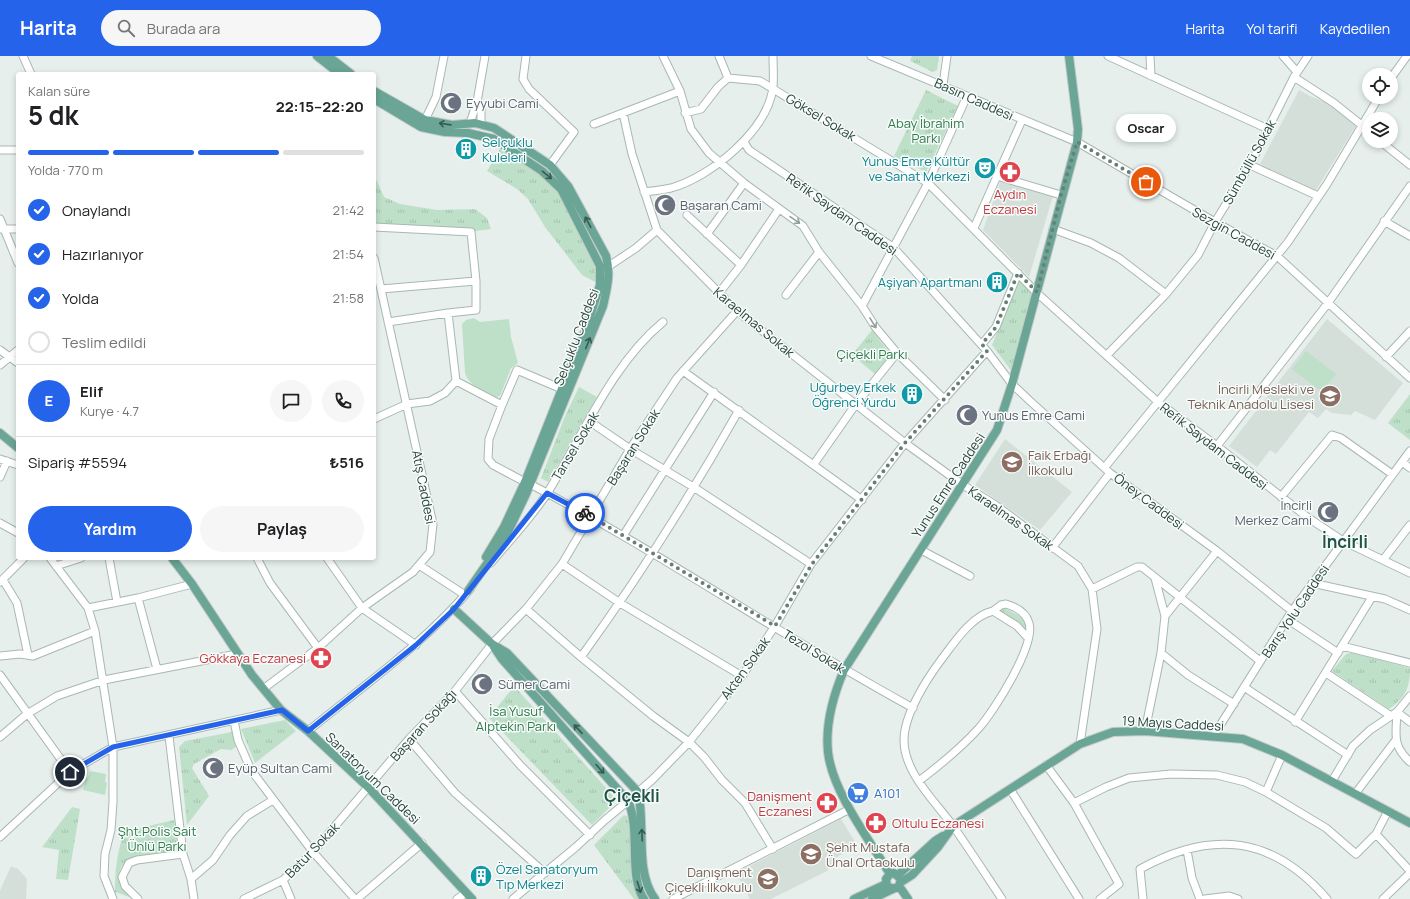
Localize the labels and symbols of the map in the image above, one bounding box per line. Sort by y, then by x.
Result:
street label: Basın Caddesi [932,74,1016,124]
street label: Göksel Sokak [782,89,860,145]
mosque icon: Eyyubi Cami [438,90,464,116]
place label: Eyyubi Cami [466,94,539,112]
park label: Abay İbrahim Parkı [888,114,964,147]
callout: Oscar [1116,114,1176,142]
street label: Sümbüllü Sokak [1218,116,1280,208]
one-way arrow [438,120,451,128]
place label: Selçuklu Kuleleri [482,133,533,166]
building icon: Selçuklu Kuleleri [453,136,479,162]
place label: Yunus Emre Kültür ve Sanat Merkezi [862,152,970,185]
theatre icon: Yunus Emre Kültür ve Sanat Merkezi [972,155,998,181]
pharmacy icon: Aydın Eczanesi [997,159,1023,185]
pin [1129,165,1163,199]
street label: Refik Saydam Caddesi [783,169,901,259]
one-way arrow [542,170,552,179]
place label: Aydın Eczanesi [983,185,1037,218]
mosque icon: Başaran Cami [652,192,678,218]
place label: Başaran Cami [680,196,762,214]
street label: Sezgin Caddesi [1189,203,1279,263]
one-way arrow [583,216,591,228]
one-way arrow [789,216,800,224]
building icon: Aşiyan Apartmanı [984,269,1010,295]
place label: Aşiyan Apartmanı [878,273,982,291]
street label: Karaelmas Sokak [710,283,799,362]
street label: Selçuklu Caddesi [549,286,603,388]
one-way arrow [869,317,877,328]
one-way arrow [584,338,592,350]
park label: Çiçekli Parkı [837,345,908,363]
place label: Uğurbey Erkek Öğrenci Yurdu [810,378,897,411]
place label: İncirli Mesleki ve Teknik Anadolu Lisesi [1188,380,1314,413]
building icon: Uğurbey Erkek Öğrenci Yurdu [899,381,925,407]
school or university icon: İncirli Mesleki ve Teknik Anadolu Lisesi [1317,383,1343,409]
street label: Refik Saydam Caddesi [1156,398,1272,494]
mosque icon: Yunus Emre Cami [954,402,980,428]
street label: Başaran Sokak [602,405,664,489]
place label: Yunus Emre Cami [982,406,1085,424]
street label: Tansel Sokak [547,408,603,484]
street label: Yunus Emre Caddesi [907,429,989,541]
place label: Faik Erbağı İlkokulu [1028,446,1091,479]
street label: Atış Caddesi [408,448,440,526]
school or university icon: Faik Erbağı İlkokulu [999,449,1025,475]
street label: Öney Caddesi [1110,469,1188,533]
street label: Karaelmas Sokak [965,482,1058,555]
courier [565,493,605,533]
place label: İncirli Merkez Cami [1235,496,1312,529]
mosque icon: İncirli Merkez Cami [1315,499,1341,525]
district label: İncirli [1322,530,1368,553]
street label: Barış Yolu Caddesi [1257,561,1333,661]
street label: Tezol Sokak [780,625,849,677]
street label: Akten Sokak [716,633,774,703]
pharmacy icon: Gökkaya Eczanesi [308,645,334,671]
place label: Gökkaya Eczanesi [200,649,306,667]
mosque icon: Sümer Cami [469,671,495,697]
place label: Sümer Cami [498,675,570,693]
street label: Başaran Sokağı [386,685,460,765]
park label: İsa Yusuf Alptekin Parkı [476,702,556,735]
street label: 19 Mayıs Caddesi [1121,711,1225,735]
one-way arrow [573,724,583,734]
street label: Sanatoryum Caddesi [322,728,424,828]
pin [53,755,87,789]
mosque icon: Eyüp Sultan Cami [200,755,226,781]
place label: Eyüp Sultan Cami [228,759,332,777]
one-way arrow [595,764,604,774]
supermarket icon: A101 [845,780,871,806]
district label: Çiçekli [604,784,660,807]
place label: A101 [874,784,900,802]
place label: Danişment Eczanesi [747,787,812,820]
pharmacy icon: Danişment Eczanesi [814,790,840,816]
pharmacy icon: Oltulu Eczanesi [863,810,889,836]
place label: Oltulu Eczanesi [892,814,984,832]
street label: Batur Sokak [281,818,344,882]
park label: Şht.Polis Sait Ünlü Parkı [118,822,196,855]
one-way arrow [638,829,646,842]
place label: Şehit Mustafa Ünal Ortaokulu [826,838,915,871]
school or university icon: Şehit Mustafa Ünal Ortaokulu [798,841,824,867]
place label: Özel Sanatoryum Tıp Merkezi [496,860,598,893]
building icon: Özel Sanatoryum Tıp Merkezi [468,863,494,889]
place label: Danışment Çiçekli İlkokulu [665,863,752,896]
school or university icon: Danışment Çiçekli İlkokulu [755,866,781,892]
one-way arrow [636,880,643,893]

